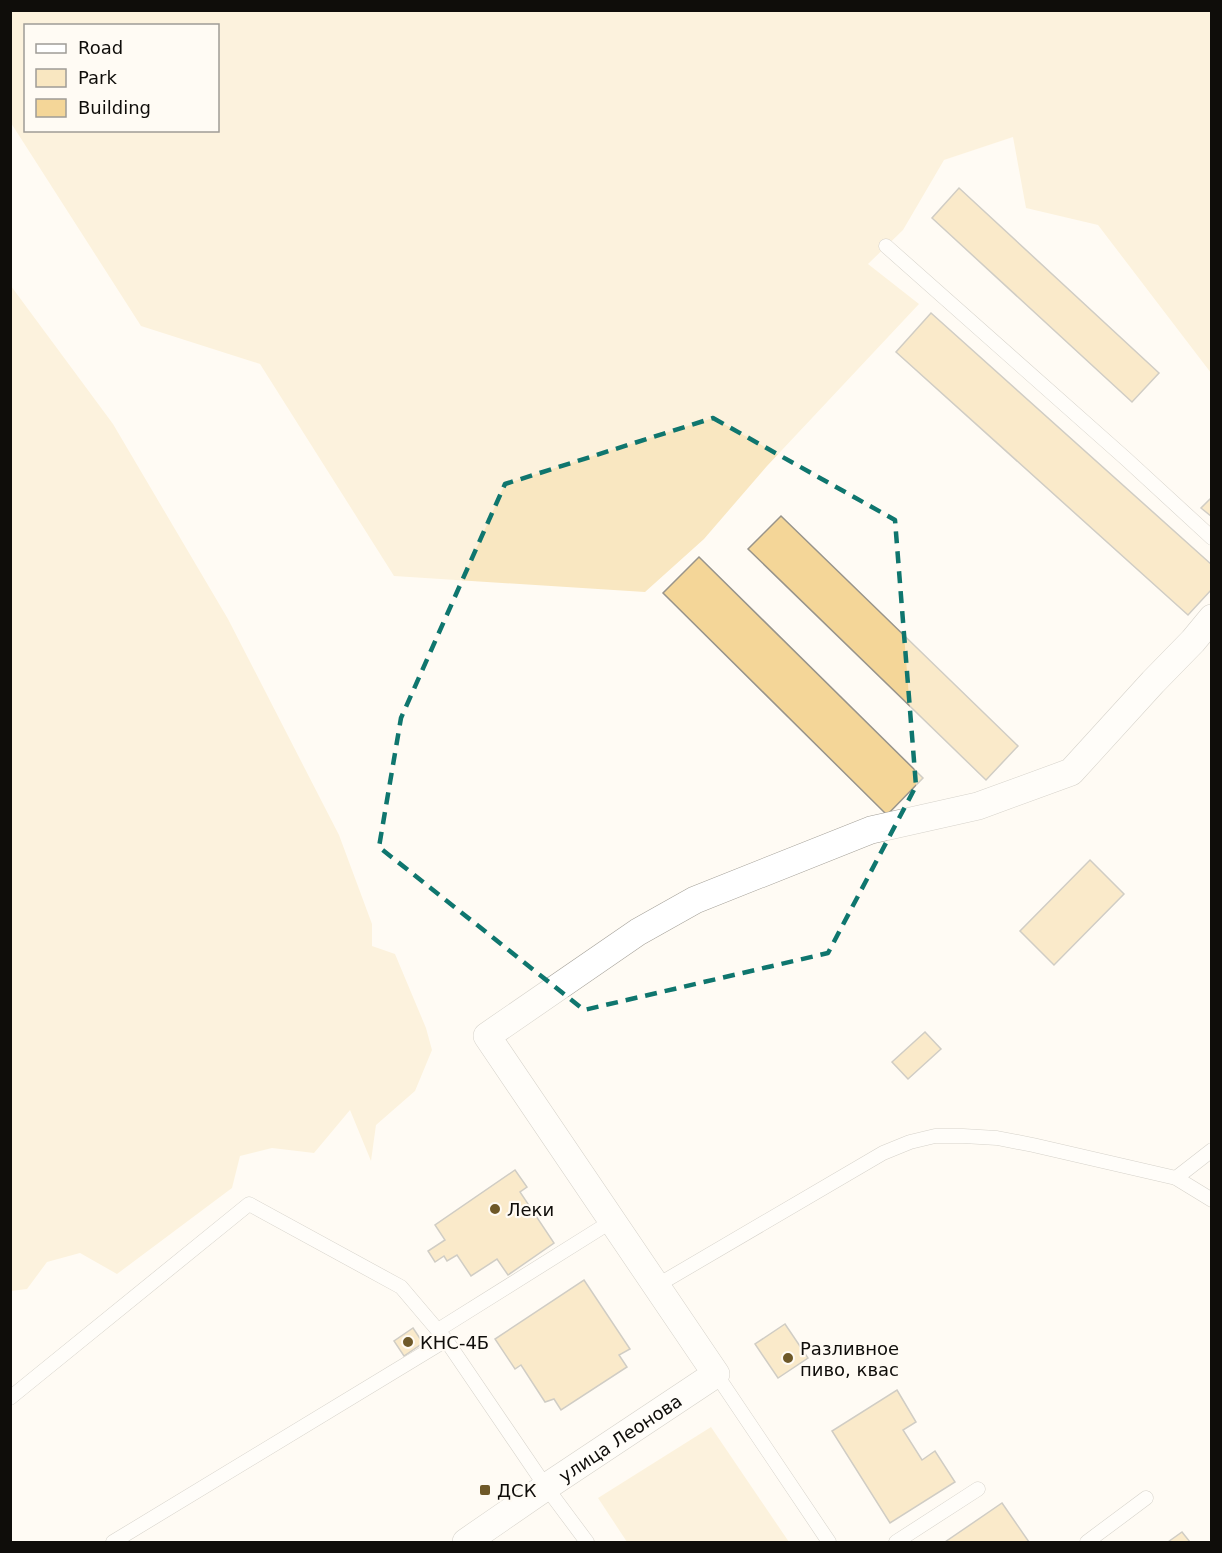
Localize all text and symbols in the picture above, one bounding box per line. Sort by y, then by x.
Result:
legend [24,24,219,132]
text: Road [78,37,123,58]
text: Park [78,67,117,88]
text: Building [78,97,151,118]
place label: Леки [507,1199,554,1220]
marker: Леки [488,1202,502,1216]
place label: КНС-4Б [420,1332,489,1353]
marker: КНС-4Б [401,1335,415,1349]
place label: Разливное пиво, квас [800,1338,899,1380]
marker: Разливное пиво, квас [781,1351,795,1365]
street label: улица Леонова [555,1389,685,1486]
place label: ДСК [497,1480,537,1501]
marker: ДСК [478,1483,492,1497]

